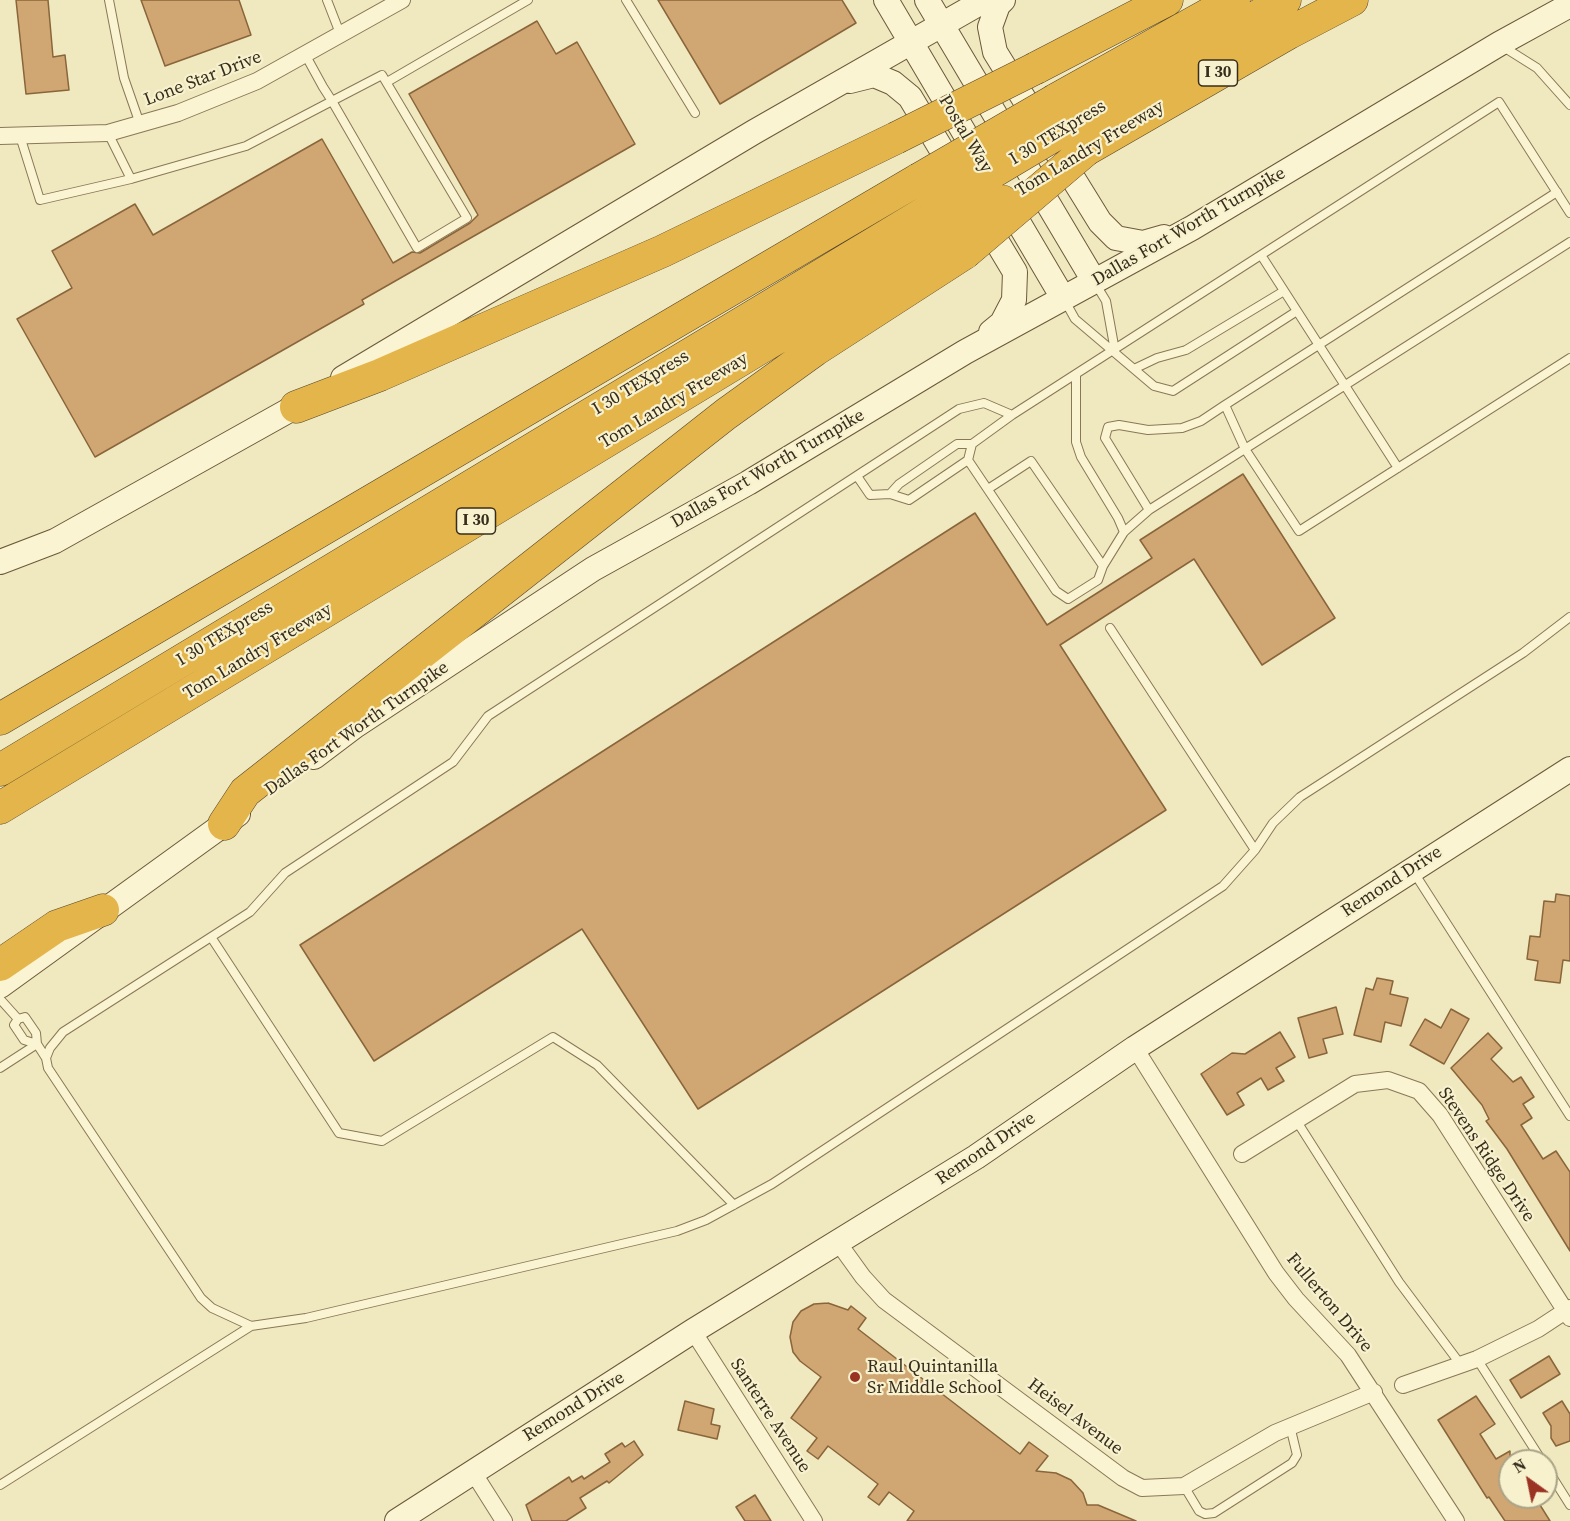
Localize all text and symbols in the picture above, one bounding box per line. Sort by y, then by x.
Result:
street label: Lone Star Drive [141,47,265,111]
road number: I 30 [1198,60,1238,86]
street label: Postal Way [933,91,997,177]
street label: I 30 TEXpress [1006,96,1110,170]
street label: Tom Landry Freeway [1012,96,1168,202]
street label: Dallas Fort Worth Turnpike [1088,163,1290,291]
street label: I 30 TEXpress [589,346,693,420]
street label: Tom Landry Freeway [596,348,752,454]
street label: Dallas Fort Worth Turnpike [667,405,869,533]
road number: I 30 [456,508,496,534]
street label: I 30 TEXpress [173,597,277,671]
street label: Tom Landry Freeway [180,599,336,705]
street label: Dallas Fort Worth Turnpike [261,657,453,801]
street label: Remond Drive [1338,841,1446,923]
street label: Stevens Ridge Drive [1433,1084,1539,1226]
street label: Remond Drive [932,1108,1040,1190]
street label: Fullerton Drive [1281,1249,1377,1357]
street label: Santerre Avenue [725,1355,815,1477]
place label: Raul Quintanilla Sr Middle School [867,1356,1002,1398]
street label: Remond Drive [519,1367,629,1447]
marker: Raul Quintanilla Sr Middle School [848,1370,862,1384]
street label: Heisel Avenue [1023,1374,1127,1460]
north arrow [1498,1449,1558,1509]
text: N [1508,1453,1530,1478]

